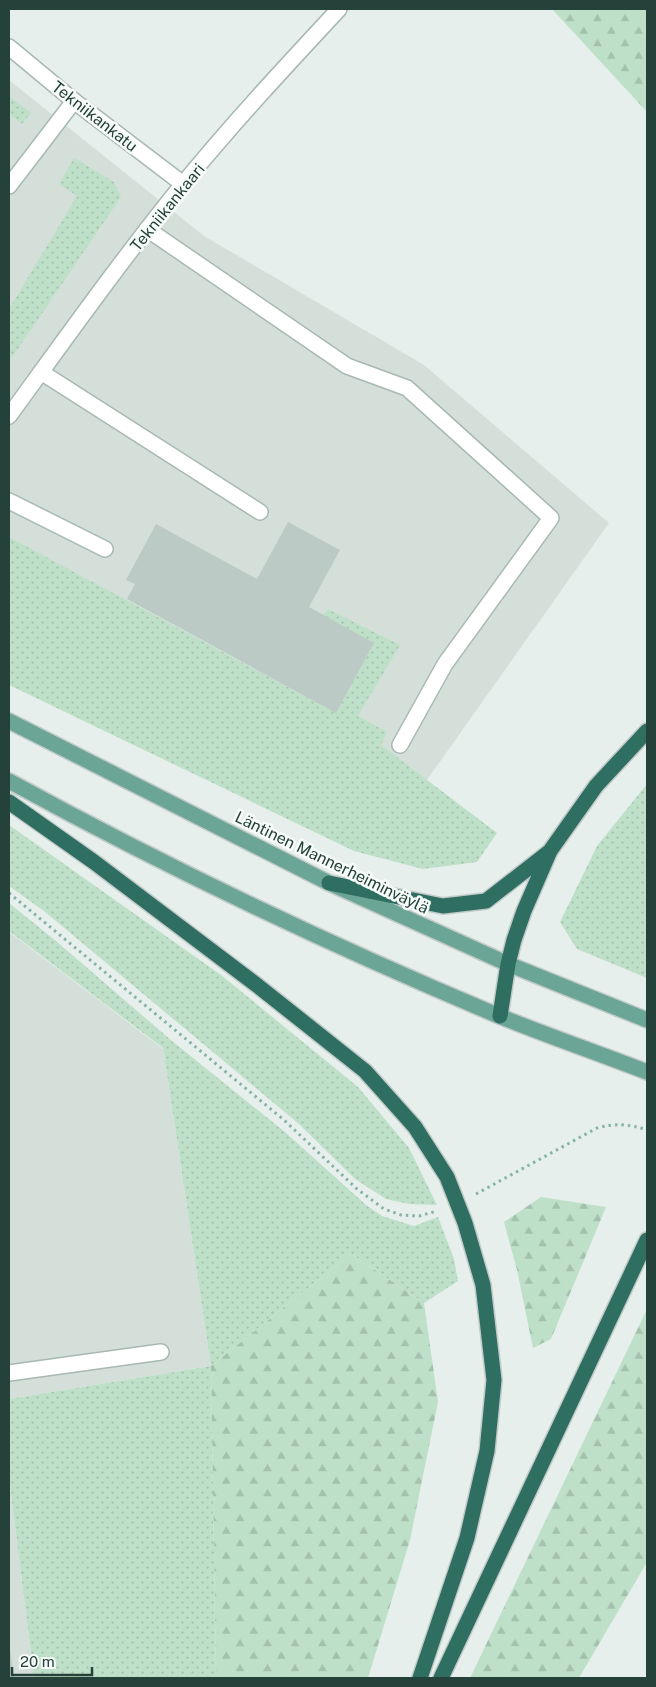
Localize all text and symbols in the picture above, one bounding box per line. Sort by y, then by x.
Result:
street label: Tekniikankatu [48,77,141,156]
street label: Tekniikankaari [126,160,209,255]
street label: Läntinen Mannerheiminväylä [232,807,432,918]
scale bar [12,1644,92,1676]
text: 20 m [20,1653,55,1670]

